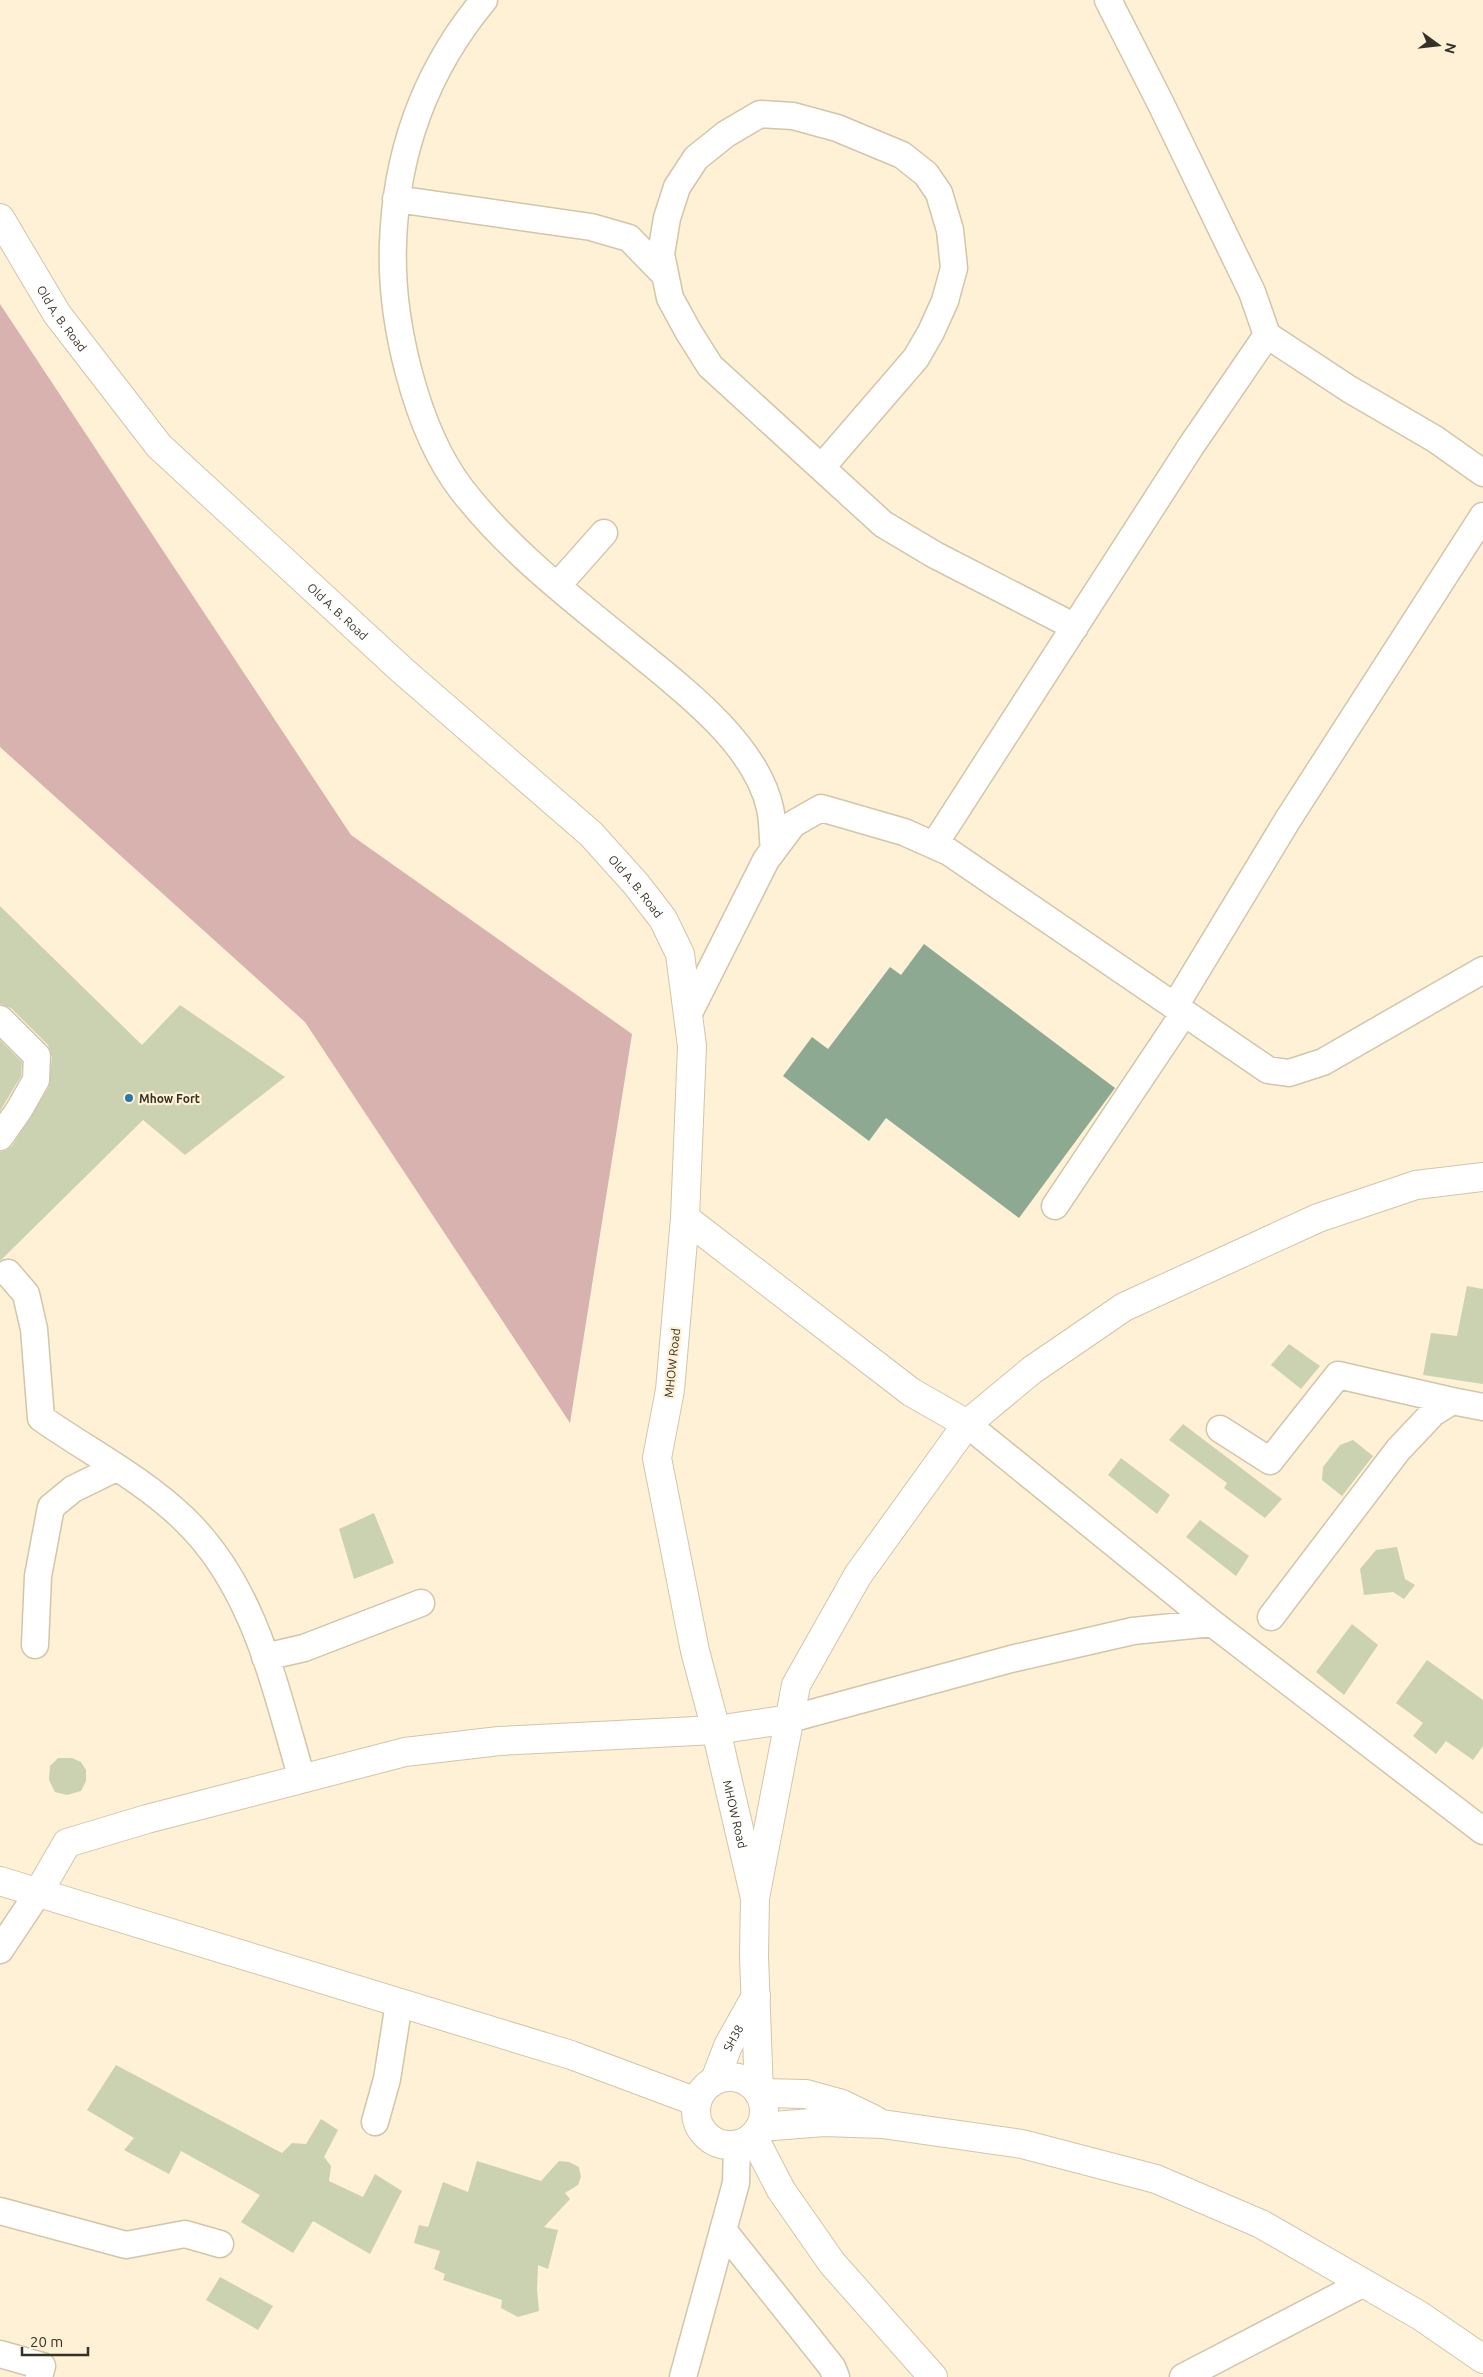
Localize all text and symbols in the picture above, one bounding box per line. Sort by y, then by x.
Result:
north arrow [1413,20,1463,70]
text: N [1441,41,1460,55]
street label: Old A. B. Road [35,283,90,354]
street label: Old A. B. Road [305,580,371,642]
street label: Old A. B. Road [606,852,666,920]
marker: Mhow Fort [123,1092,135,1104]
place label: Mhow Fort [139,1092,200,1105]
street label: MHOW Road [662,1328,682,1398]
street label: MHOW Road [721,1779,750,1849]
street label: SH38 [720,2022,745,2053]
scale bar [22,2324,89,2356]
text: 20 m [30,2333,63,2350]

